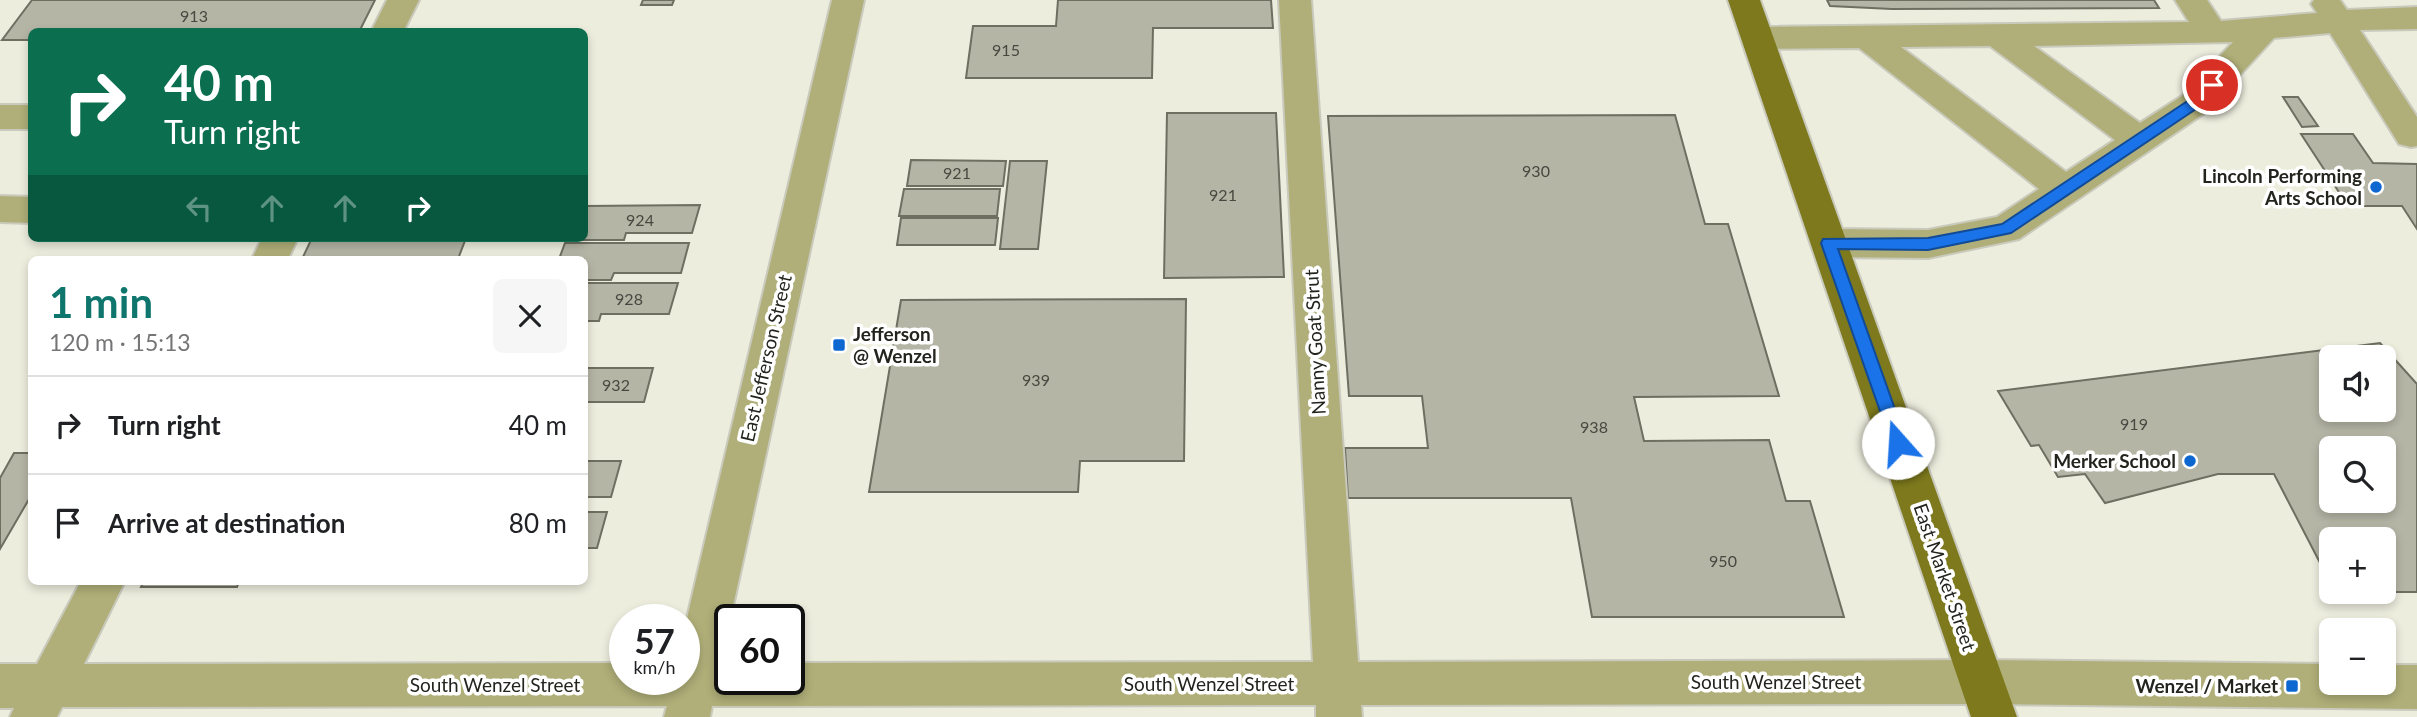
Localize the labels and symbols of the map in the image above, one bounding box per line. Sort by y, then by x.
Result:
house number: 913 [180,6,208,25]
house number: 915 [992,40,1020,59]
pin [2182,55,2242,115]
house number: 930 [1522,161,1550,180]
house number: 921 [943,163,971,182]
place label: Lincoln Performing Arts School [2202,164,2362,209]
marker: Lincoln Performing Arts School [2368,179,2384,195]
house number: 921 [1209,185,1237,204]
house number: 924 [626,210,654,229]
street label: Nanny Goat Strut [1299,269,1330,415]
street label: East Jefferson Street [735,272,796,444]
house number: 928 [615,289,643,308]
place label: Jefferson @ Wenzel [853,322,937,367]
marker: Jefferson @ Wenzel [831,337,847,353]
house number: 939 [1022,370,1050,389]
house number: 932 [602,375,630,394]
position arrow [1861,406,1935,480]
house number: 919 [2120,414,2148,433]
house number: 938 [1580,417,1608,436]
place label: Merker School [2053,449,2176,472]
marker: Merker School [2182,453,2198,469]
street label: East Market Street [1909,500,1982,654]
house number: 950 [1709,551,1737,570]
speed limit sign: 60 [714,604,805,695]
street label: South Wenzel Street [1691,670,1862,693]
street label: South Wenzel Street [1124,672,1295,695]
street label: South Wenzel Street [410,673,581,696]
place label: Wenzel / Market [2136,674,2278,697]
marker: Wenzel / Market [2284,678,2300,694]

